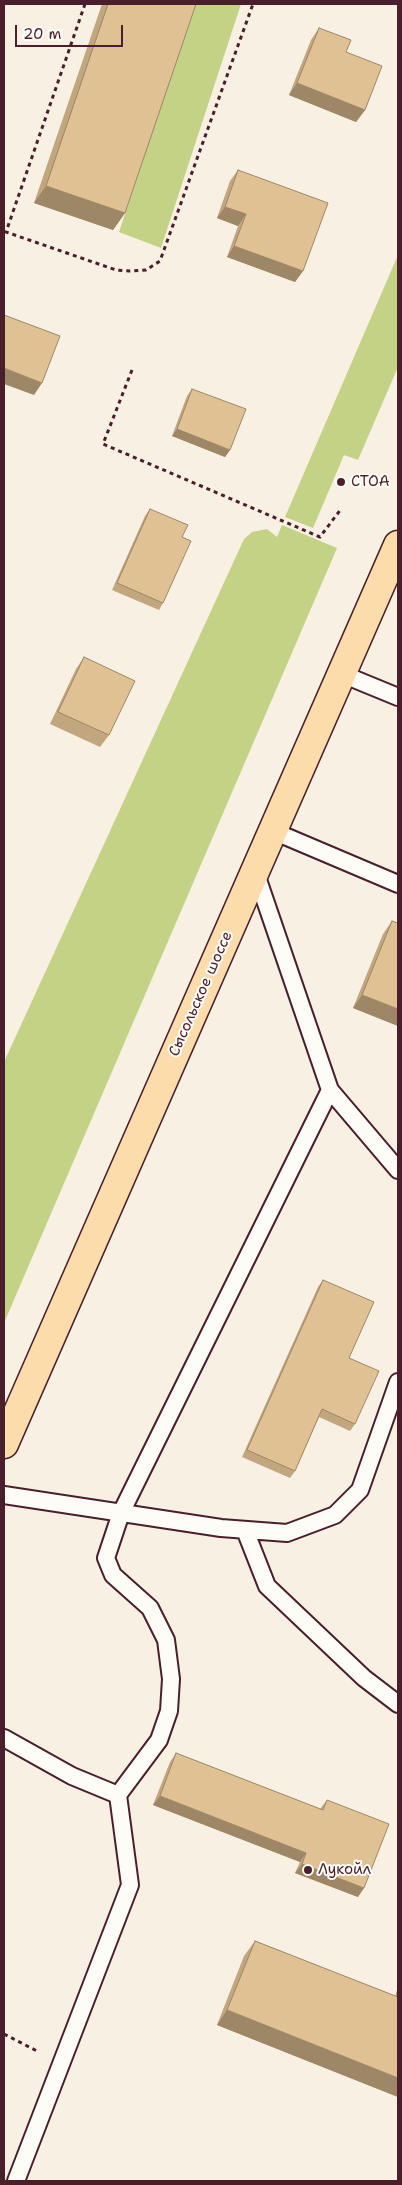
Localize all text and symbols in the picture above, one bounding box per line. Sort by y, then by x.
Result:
scale bar [18,15,125,47]
text: 20 m [23,24,62,44]
place label: СТОА [351,473,390,491]
marker: СТОА [335,476,347,488]
street label: Сысольское шоссе [165,929,237,1059]
place label: Лукойл [318,1861,371,1879]
marker: Лукойл [302,1864,314,1876]

